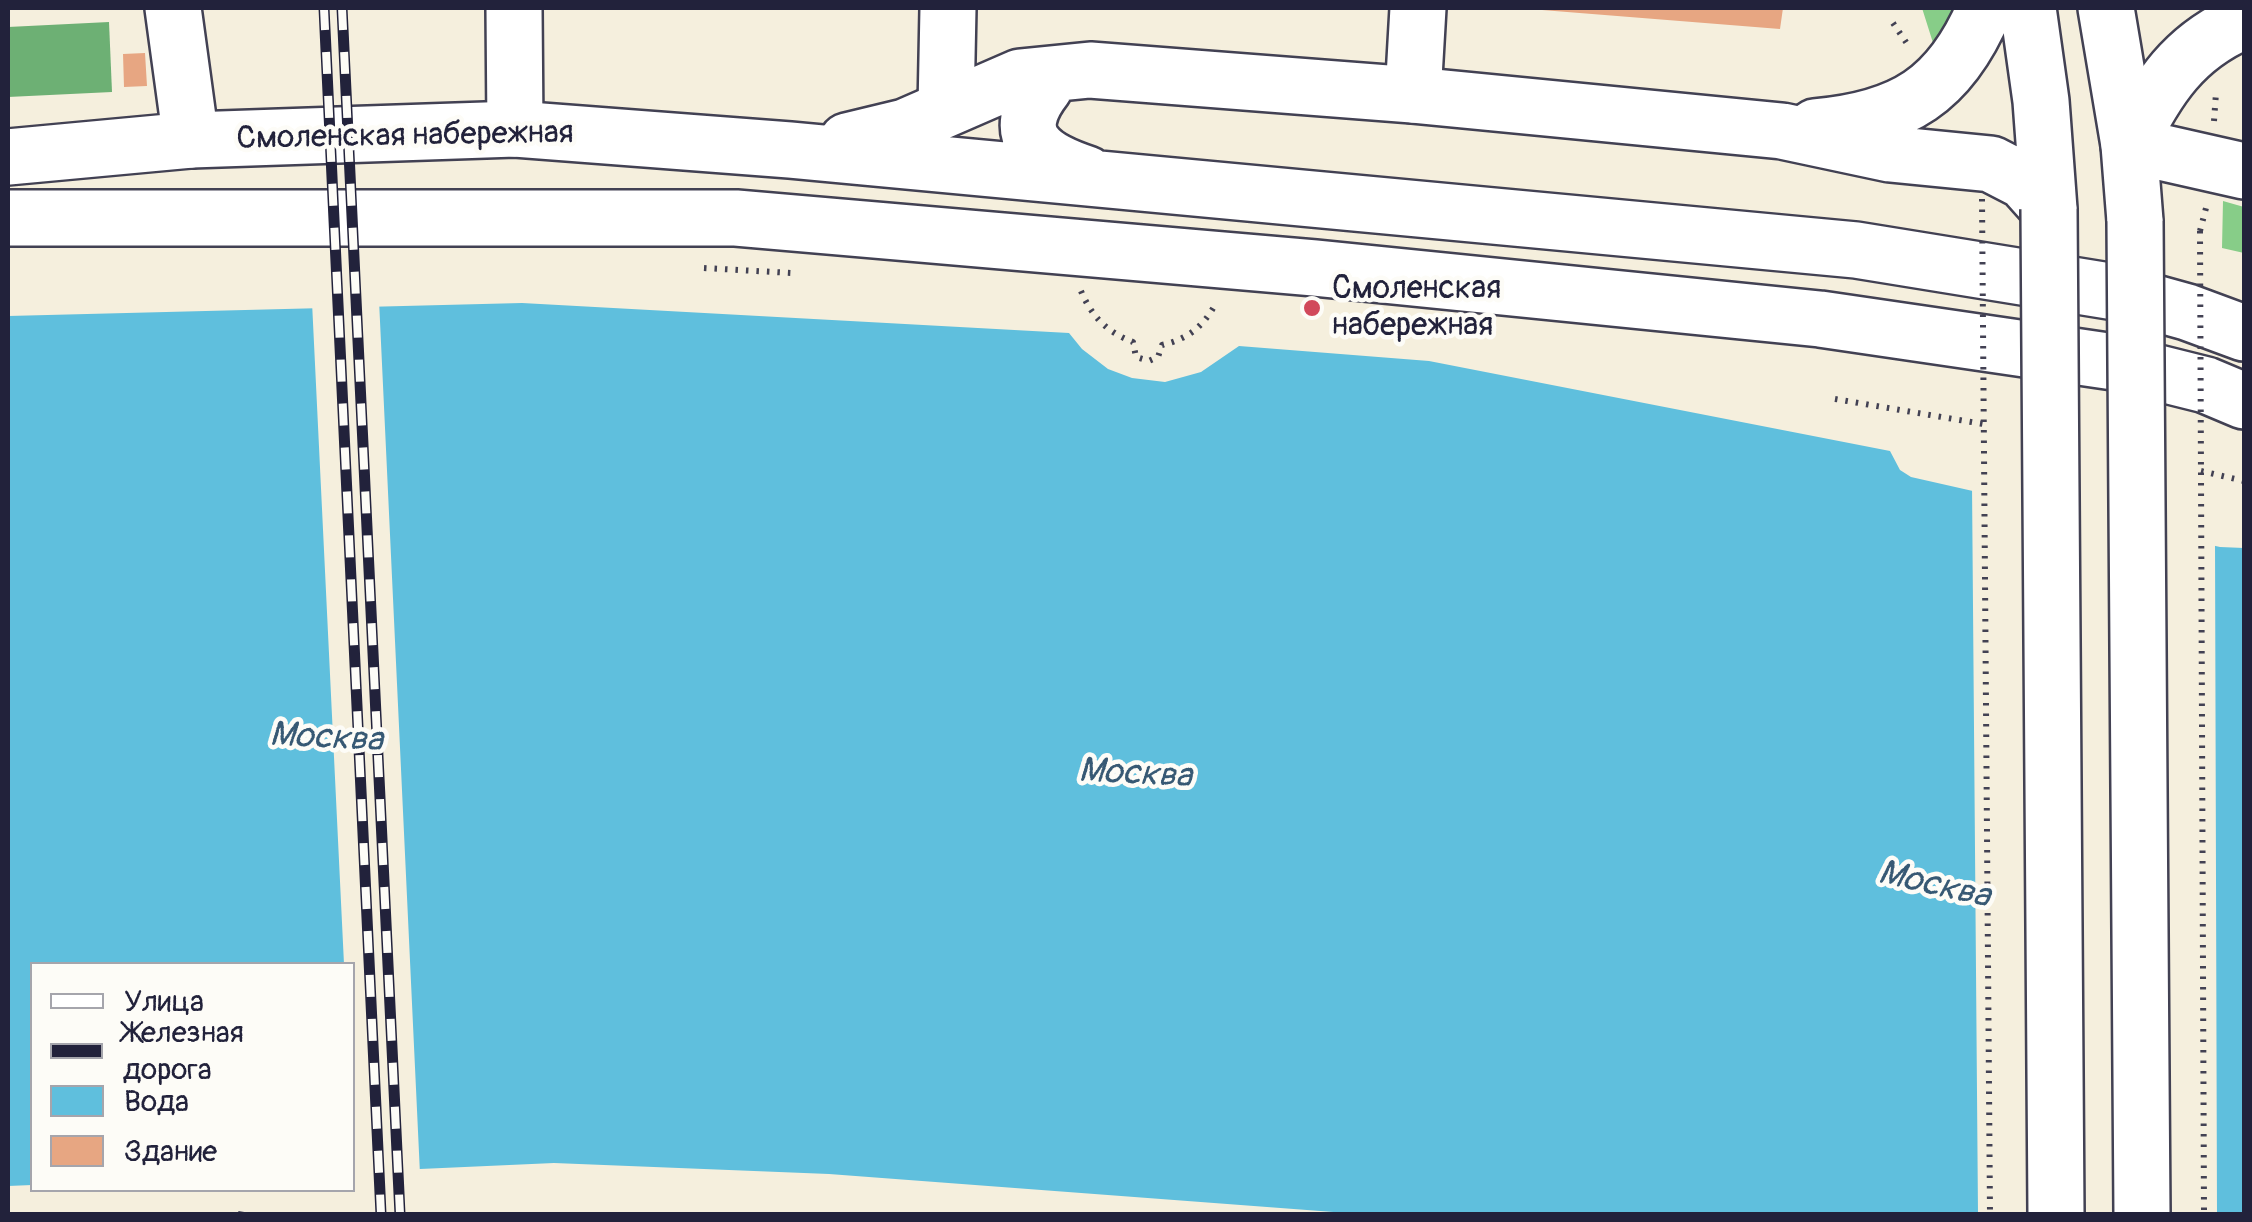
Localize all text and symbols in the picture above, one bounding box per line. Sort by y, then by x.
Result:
street label: Смоленская набережная [236,115,574,159]
place label: Смоленская набережная [1332,271,1501,346]
marker: Смоленская набережная [1301,297,1323,319]
water label: Москва [268,715,384,763]
water label: Москва [1077,751,1193,799]
water label: Москва [1874,853,1994,919]
legend [30,962,355,1192]
text: Улица [124,983,204,1020]
text: Железная дорога [123,1014,244,1088]
text: Вода [124,1083,189,1120]
text: Здание [124,1133,217,1170]

